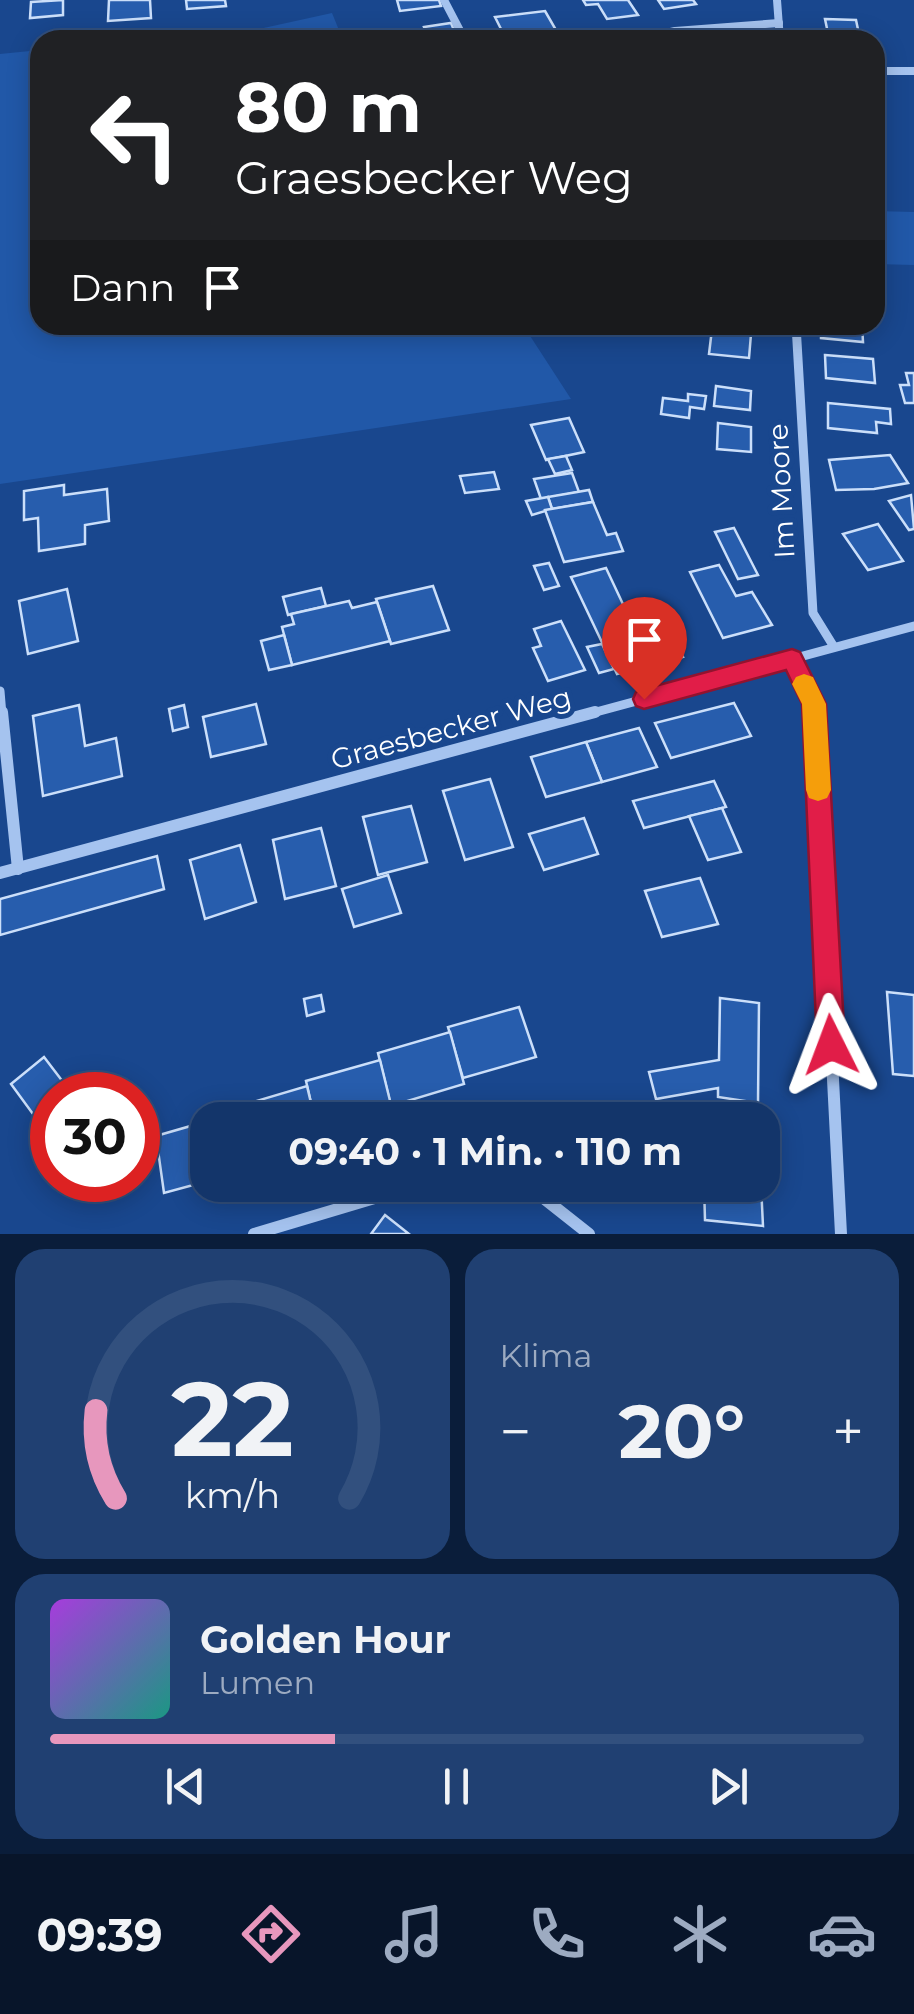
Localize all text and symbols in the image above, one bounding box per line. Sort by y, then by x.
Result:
text: 80 m [235,64,422,150]
icon: left [70,70,200,200]
text: Graesbecker Weg [235,150,633,205]
icon: arrive [195,260,250,315]
text: Dann [70,264,175,311]
street label: Im Moore [760,423,802,559]
pin [602,597,687,700]
icon: arrive [617,612,672,667]
street label: Graesbecker Weg [327,680,575,776]
position arrow [779,993,883,1097]
speed limit sign: 30 [30,1072,160,1202]
text: 09:40 · 1 Min. · 110 m [288,1128,682,1175]
text: Klima [500,1336,592,1375]
text: 22 [171,1355,294,1482]
text: 20° [618,1385,745,1477]
text: − [500,1398,531,1465]
text: + [832,1398,864,1465]
text: km/h [185,1473,280,1517]
text: Golden Hour [200,1616,451,1663]
text: Lumen [200,1663,315,1702]
icon: previous [158,1759,213,1814]
icon: pause [429,1759,484,1814]
icon: next [701,1759,756,1814]
icon: directions [236,1899,306,1969]
icon: music [379,1899,449,1969]
icon: phone [522,1899,592,1969]
icon: climate [665,1899,735,1969]
icon: car [807,1899,877,1969]
text: 09:39 [36,1907,163,1962]

